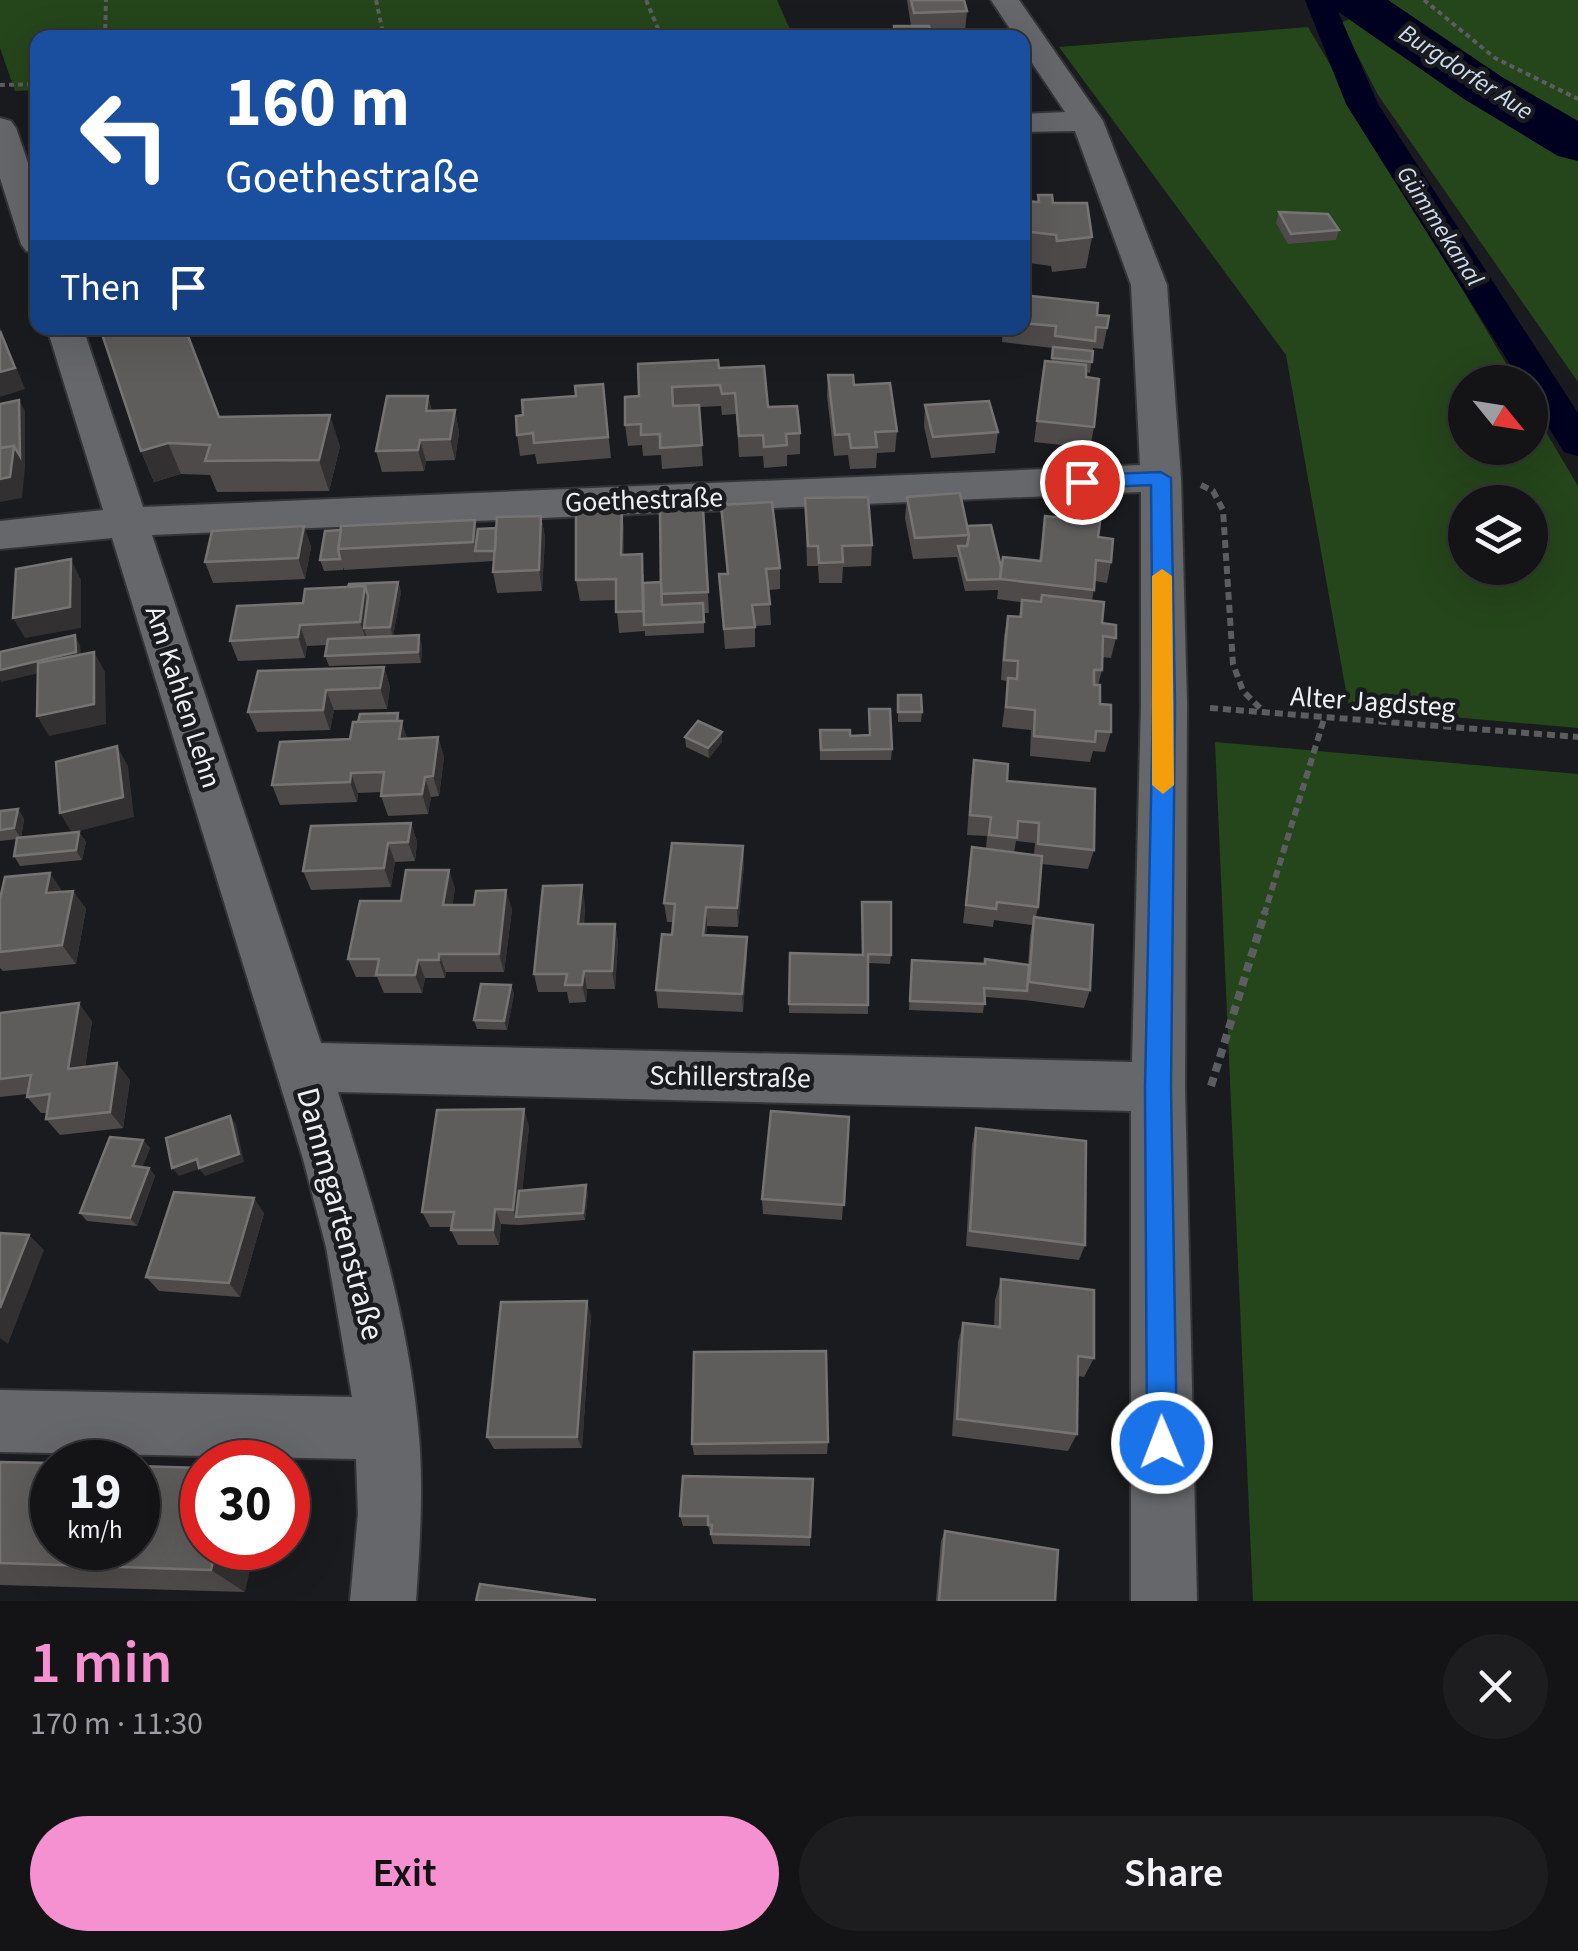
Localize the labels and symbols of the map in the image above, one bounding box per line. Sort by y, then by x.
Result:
water label: Burgdorfer Aue [1392,15,1540,129]
water label: Gümmekanal [1388,159,1493,294]
north arrow [1448,365,1548,465]
pin [1040,440,1125,525]
street label: Goethestraße [564,477,724,523]
street label: Am Kahlen Lehn [135,601,231,793]
street label: Alter Jagdsteg [1289,676,1457,728]
street label: Schillerstraße [649,1056,811,1098]
street label: Dammgartenstraße [284,1083,396,1345]
position arrow [1110,1391,1214,1495]
speed limit sign: 30 [180,1440,310,1570]

